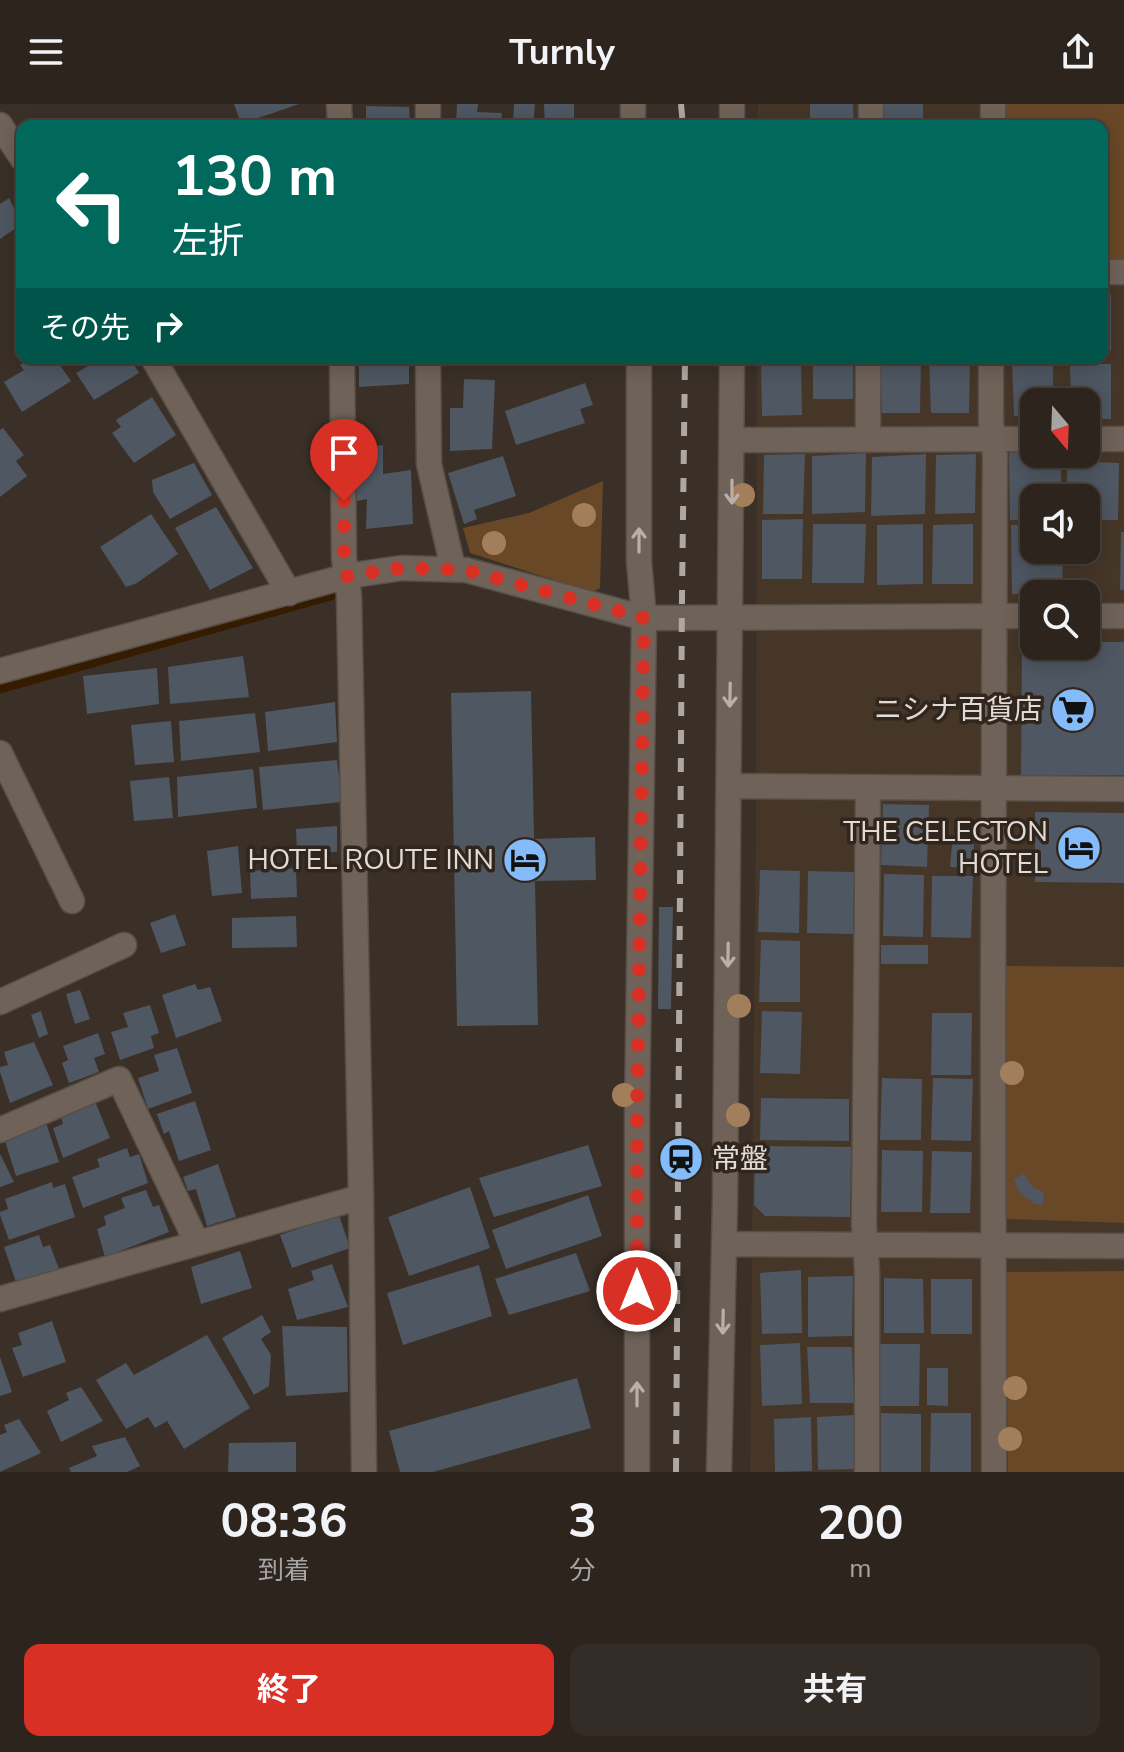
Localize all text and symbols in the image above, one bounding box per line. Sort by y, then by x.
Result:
text: Turnly [509,28,615,77]
icon: menu [24,30,68,74]
icon: share [1056,30,1100,74]
text: 130 m [172,138,337,215]
icon: left [40,152,144,256]
text: 左折 [172,217,244,266]
icon: right [146,304,190,348]
text: その先 [40,308,130,349]
north arrow [1020,388,1100,468]
map controls [1020,388,1100,660]
pin [310,419,378,501]
icon: arrive [322,431,366,475]
one-way arrow [724,478,740,505]
button: sound [1020,484,1100,564]
one-way arrow [631,527,647,554]
button: search [1020,580,1100,660]
one-way arrow [723,681,738,708]
supermarket icon: ニシナ百貨店 [1049,686,1097,734]
place label: ニシナ百貨店 [874,691,1042,729]
place label: THE CELECTON HOTEL [843,813,1048,883]
hotel icon: THE CELECTON HOTEL [1055,824,1103,872]
hotel icon: HOTEL ROUTE INN [501,836,549,884]
place label: HOTEL ROUTE INN [247,841,494,879]
one-way arrow [720,941,736,968]
station icon: 常盤 [657,1135,705,1183]
place label: 常盤 [712,1140,768,1178]
position arrow [595,1249,679,1333]
one-way arrow [715,1308,730,1335]
one-way arrow [629,1381,645,1408]
text: 08:36 [220,1488,348,1554]
text: 3 [568,1488,597,1554]
text: 200 [817,1490,904,1556]
text: m [849,1551,871,1586]
text: 到着 [258,1553,310,1588]
text: 分 [569,1553,595,1588]
button: 終了 [24,1644,554,1736]
button: 共有 [570,1644,1100,1736]

